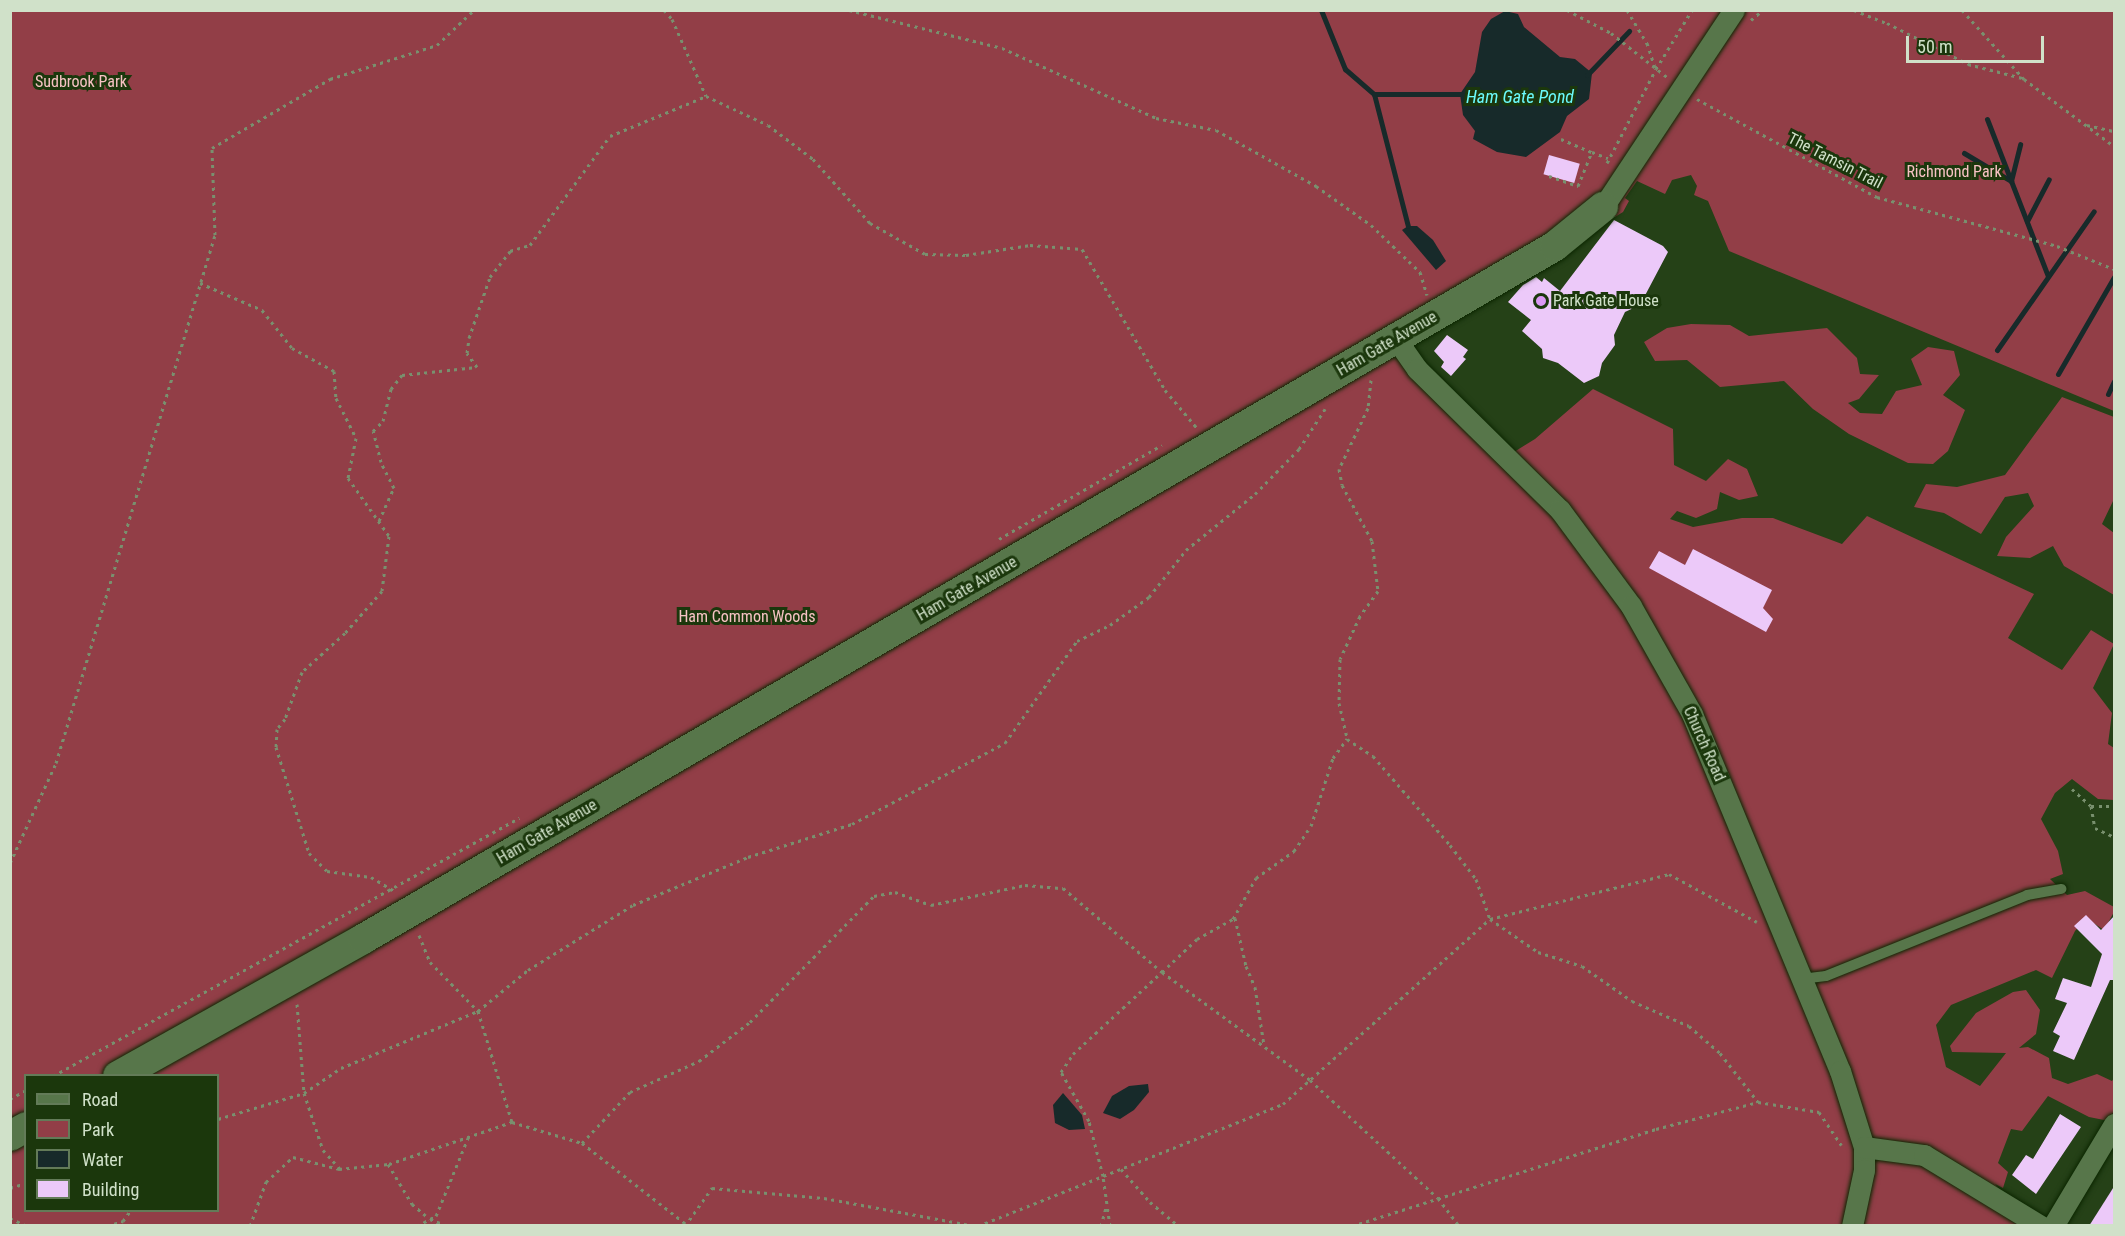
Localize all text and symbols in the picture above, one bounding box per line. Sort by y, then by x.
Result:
scale bar [1909,24,2047,62]
text: 50 m [1917,36,1952,57]
park label: Sudbrook Park [35,72,127,92]
water label: Ham Gate Pond [1466,86,1574,108]
street label: The Tamsin Trail [1784,129,1886,193]
park label: Richmond Park [1906,162,2002,182]
place label: Park Gate House [1553,291,1659,311]
marker: Park Gate House [1534,294,1548,308]
street label: Ham Gate Avenue [1334,308,1440,380]
street label: Ham Gate Avenue [914,553,1020,625]
park label: Ham Common Woods [678,607,816,627]
street label: Church Road [1679,703,1729,785]
street label: Ham Gate Avenue [494,796,600,868]
legend [24,1074,219,1212]
text: Road [82,1089,118,1110]
text: Park [82,1119,114,1140]
text: Water [82,1149,123,1170]
text: Building [82,1179,139,1200]

